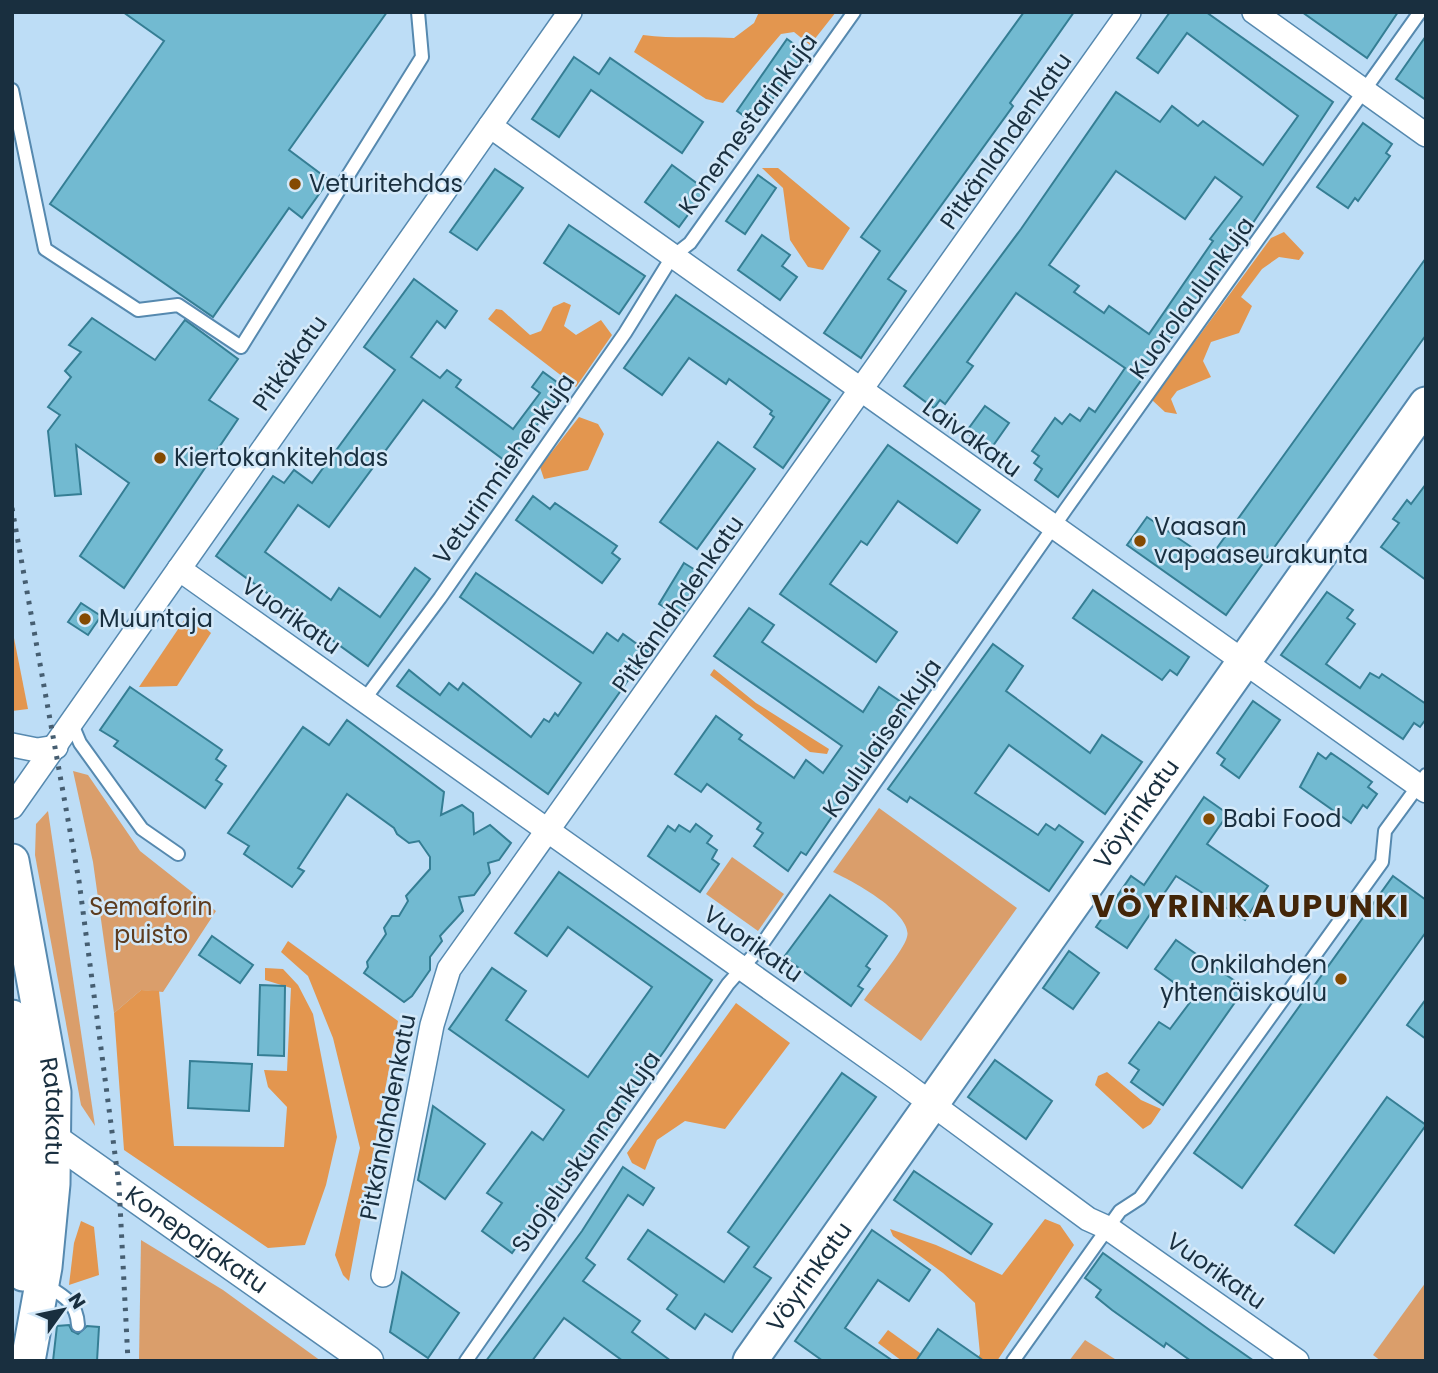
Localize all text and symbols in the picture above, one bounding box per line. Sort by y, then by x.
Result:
street label: Konemestarinkuja [670,26,825,221]
street label: Pitkänlahdenkatu [932,46,1079,236]
place label: Veturitehdas [309,167,463,200]
marker: Veturitehdas [287,176,303,192]
street label: Kuorolaulunkuja [1121,210,1262,386]
street label: Pitkäkatu [245,308,335,417]
street label: Veturinmiehenkuja [425,367,582,571]
street label: Laivakatu [916,390,1028,485]
place label: Kiertokankitehdas [174,441,388,474]
marker: Kiertokankitehdas [152,450,168,466]
street label: Pitkänlahdenkatu [604,509,751,699]
place label: Vaasan vapaaseurakunta [1154,510,1368,571]
marker: Vaasan vapaaseurakunta [1132,533,1148,549]
street label: Vuorikatu [235,569,348,662]
place label: Muuntaja [99,602,213,635]
marker: Muuntaja [77,611,93,627]
street label: Koululaisenkuja [814,652,949,824]
street label: Vöyrinkatu [1086,752,1187,875]
place label: Babi Food [1223,802,1342,835]
marker: Babi Food [1201,811,1217,827]
district label: VÖYRINKAUPUNKI [1091,883,1411,928]
park label: Semaforin puisto [89,890,213,951]
street label: Vuorikatu [697,897,810,990]
place label: Onkilahden yhtenäiskoulu [1160,948,1327,1009]
marker: Onkilahden yhtenäiskoulu [1333,971,1349,987]
street label: Pitkänlahdenkatu [351,1011,424,1223]
street label: Suojeluskunnankuja [503,1044,668,1259]
street label: Ratakatu [32,1054,71,1166]
street label: Konepajakatu [119,1178,275,1301]
street label: Vöyrinkatu [759,1215,859,1338]
street label: Vuorikatu [1160,1224,1273,1317]
north arrow [28,1275,98,1345]
text: N [62,1288,92,1314]

